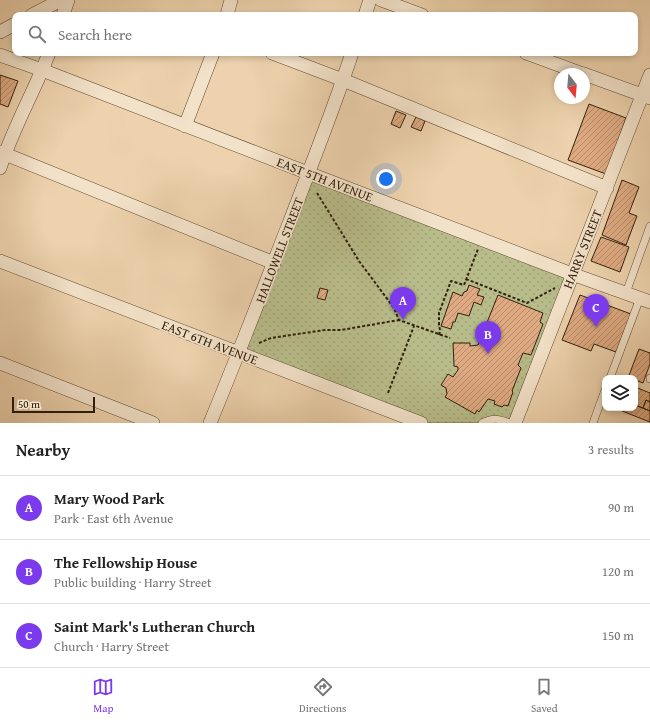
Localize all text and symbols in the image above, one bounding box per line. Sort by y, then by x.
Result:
search box [12,12,638,56]
icon: search [26,23,48,45]
text: Search here [58,24,132,45]
north arrow [554,68,590,104]
street label: EAST 5TH AVENUE [274,152,376,207]
your location [376,169,396,189]
street label: HALLOWELL STREET [251,194,309,306]
street label: HARRY STREET [558,206,607,292]
pin: A [390,287,416,320]
pin: C [583,294,609,327]
street label: EAST 6TH AVENUE [159,315,261,370]
pin: B [475,321,501,354]
map controls [602,375,638,411]
button: layers [602,375,638,411]
scale bar [12,395,95,414]
text: 50 m [18,396,40,412]
text: Nearby [16,437,70,462]
text: 3 results [588,440,634,459]
text: Mary Wood Park [54,488,164,509]
text: A [25,498,33,517]
text: 90 m [608,498,634,517]
text: Park · East 6th Avenue [54,509,173,528]
text: The Fellowship House [54,552,197,573]
text: B [25,562,33,581]
text: 120 m [602,562,634,581]
text: Public building · Harry Street [54,573,212,592]
text: Saint Mark's Lutheran Church [54,616,255,637]
text: C [25,626,33,645]
text: 150 m [602,626,634,645]
text: Church · Harry Street [54,637,169,656]
tab: Map [92,676,114,716]
tab: Directions [299,676,346,716]
tab: Saved [531,676,558,716]

